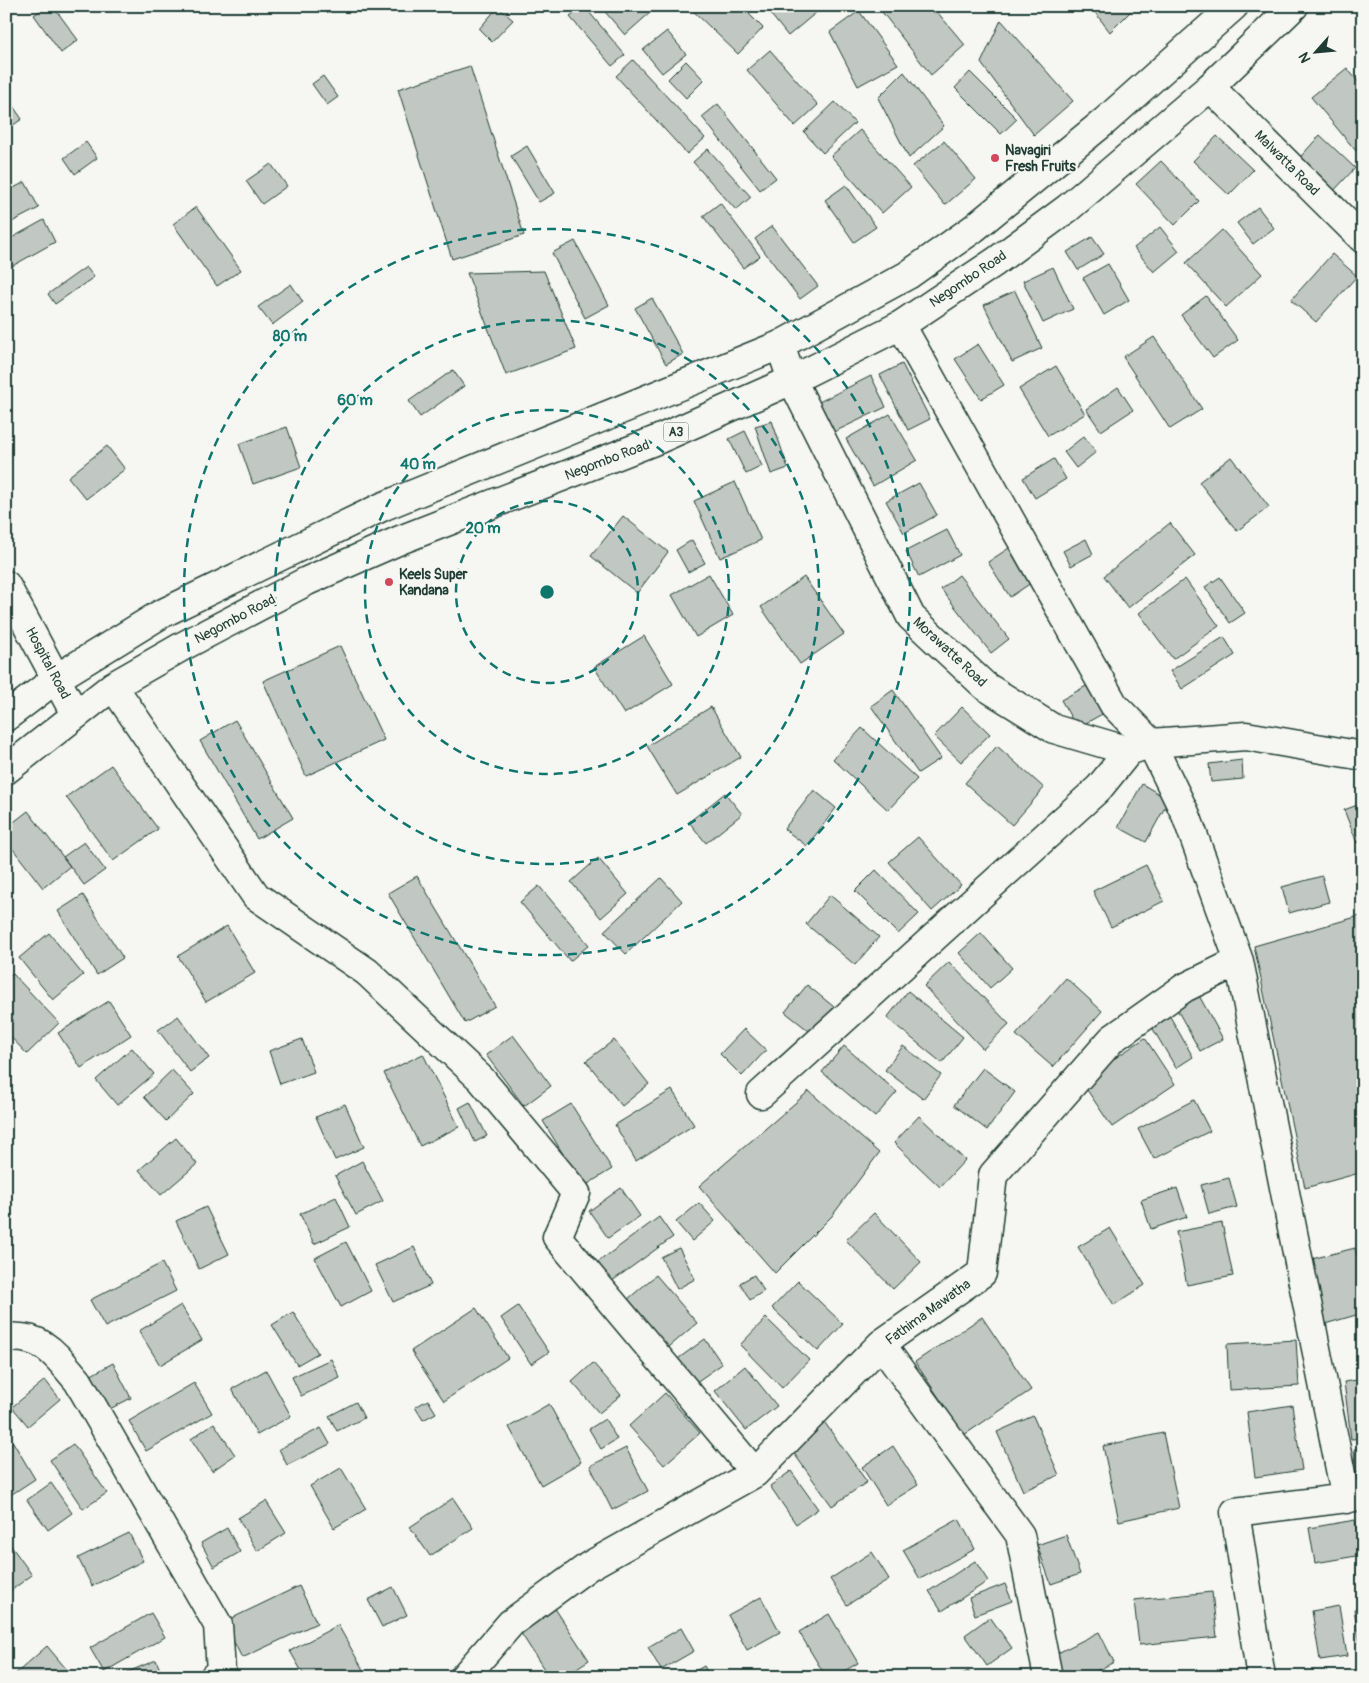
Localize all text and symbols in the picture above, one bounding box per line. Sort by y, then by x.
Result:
north arrow [1292,28,1342,78]
text: N [1295,50,1315,66]
street label: Malwatta Road [1251,127,1323,199]
place label: Navagiri Fresh Fruits [1005,142,1077,175]
marker: Navagiri Fresh Fruits [989,152,1001,164]
street label: Negombo Road [926,247,1010,311]
text: 80 m [273,327,307,346]
text: 60 m [337,391,373,410]
road number: A3 [664,422,688,442]
street label: Negombo Road [562,436,652,484]
text: 40 m [400,455,436,474]
text: 20 m [465,519,501,538]
place label: Keels Super Kandana [399,566,469,599]
marker: Keels Super Kandana [383,576,395,588]
centre of rings [538,583,556,601]
street label: Negombo Road [192,590,279,647]
street label: Morawatte Road [910,613,991,691]
street label: Hospital Road [22,624,74,702]
street label: Fathima Mawatha [882,1275,974,1349]

